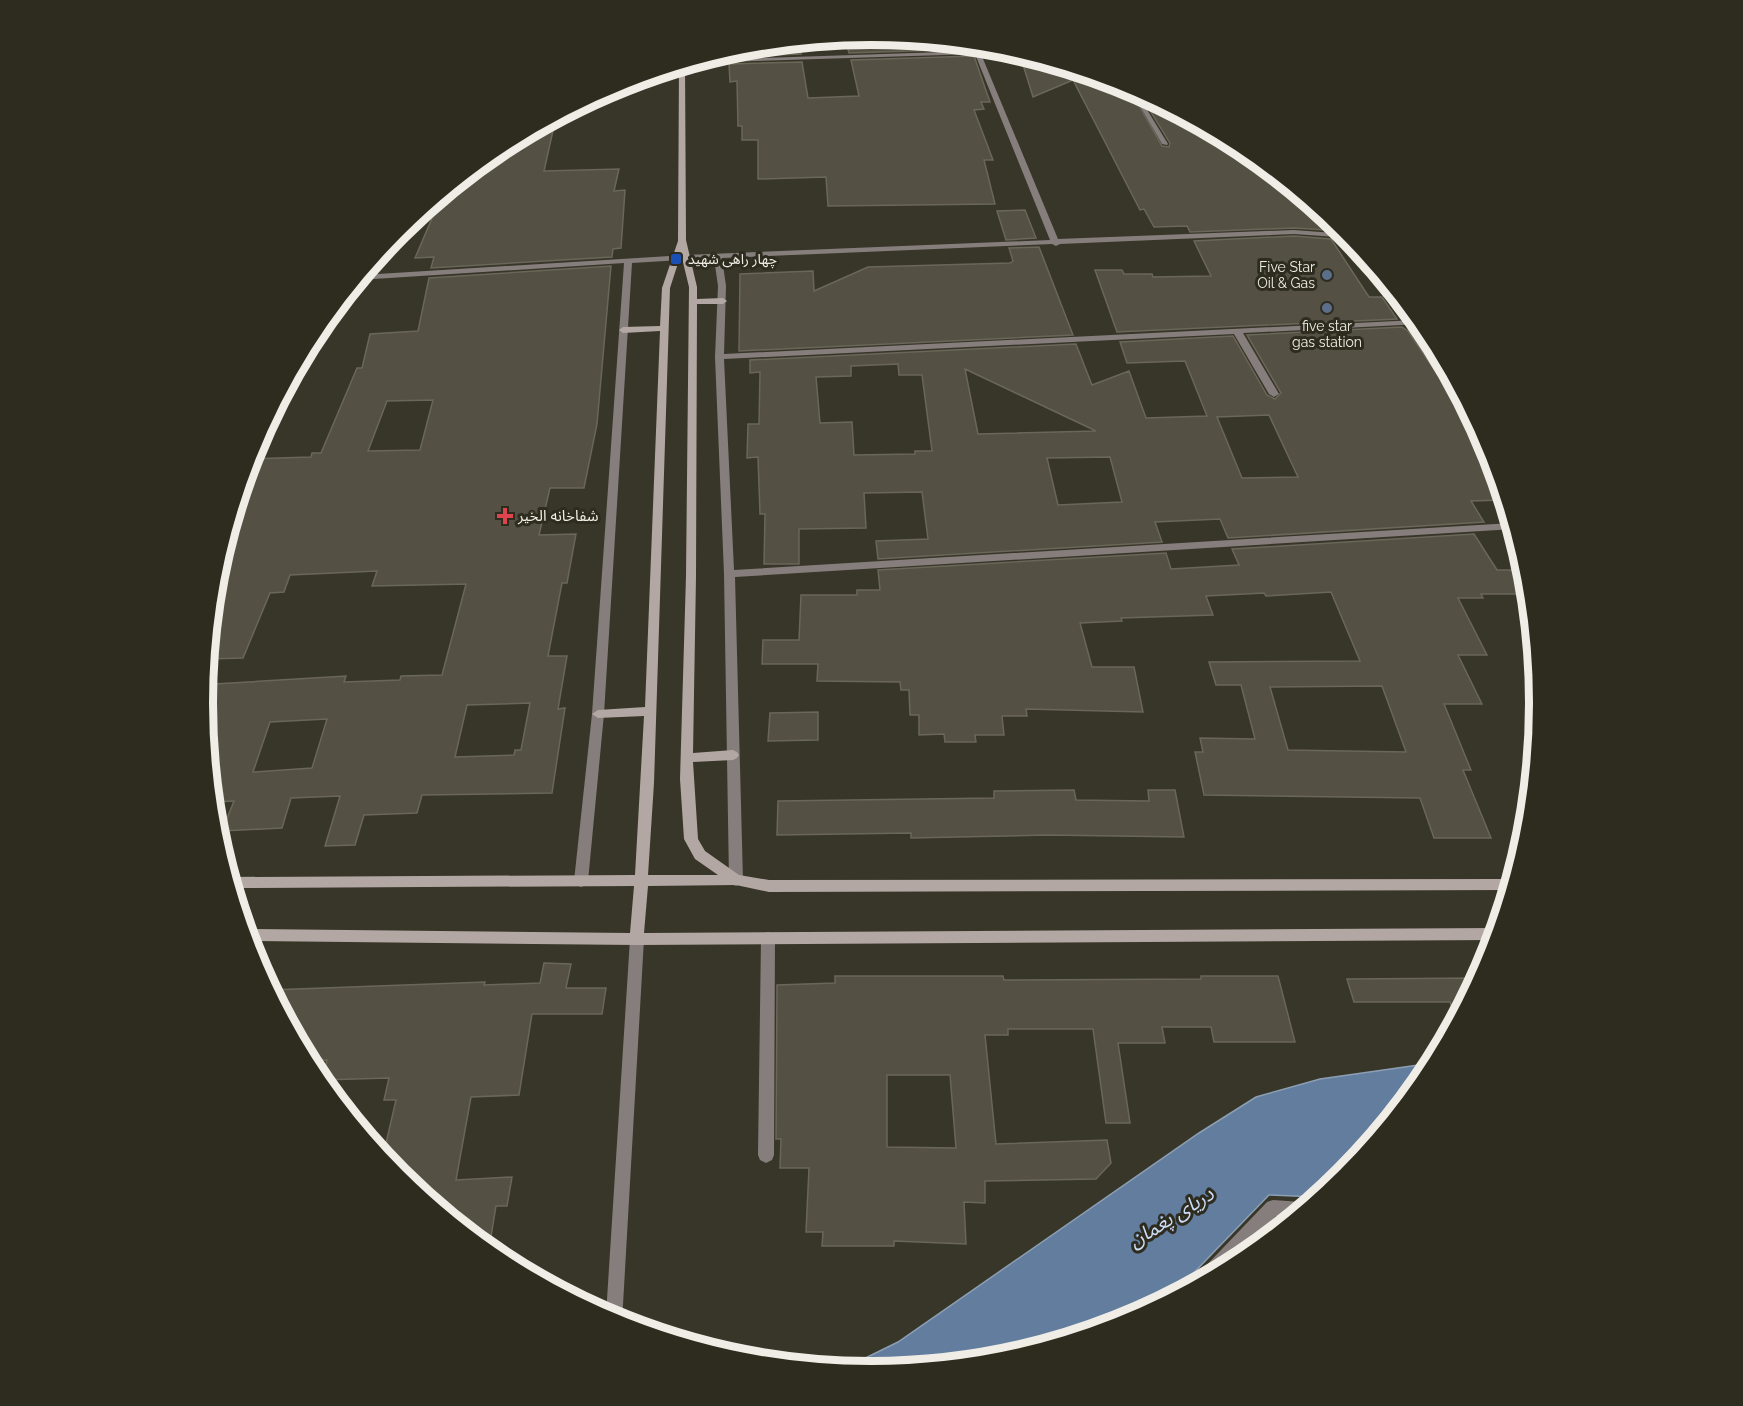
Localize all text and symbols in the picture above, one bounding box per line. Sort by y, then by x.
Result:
place label: چهار راهی شهید [688,251,777,269]
marker: چهار راهی شهید [669,252,683,266]
place label: Five Star Oil & Gas [1257,259,1315,291]
marker: Five Star Oil & Gas [1320,268,1334,282]
marker: five star gas station [1320,301,1334,315]
place label: five star gas station [1292,318,1362,350]
marker: شفاخانه الخیر [496,507,514,525]
place label: شفاخانه الخیر [517,507,599,525]
water label: دریای پغمان [1124,1181,1219,1254]

